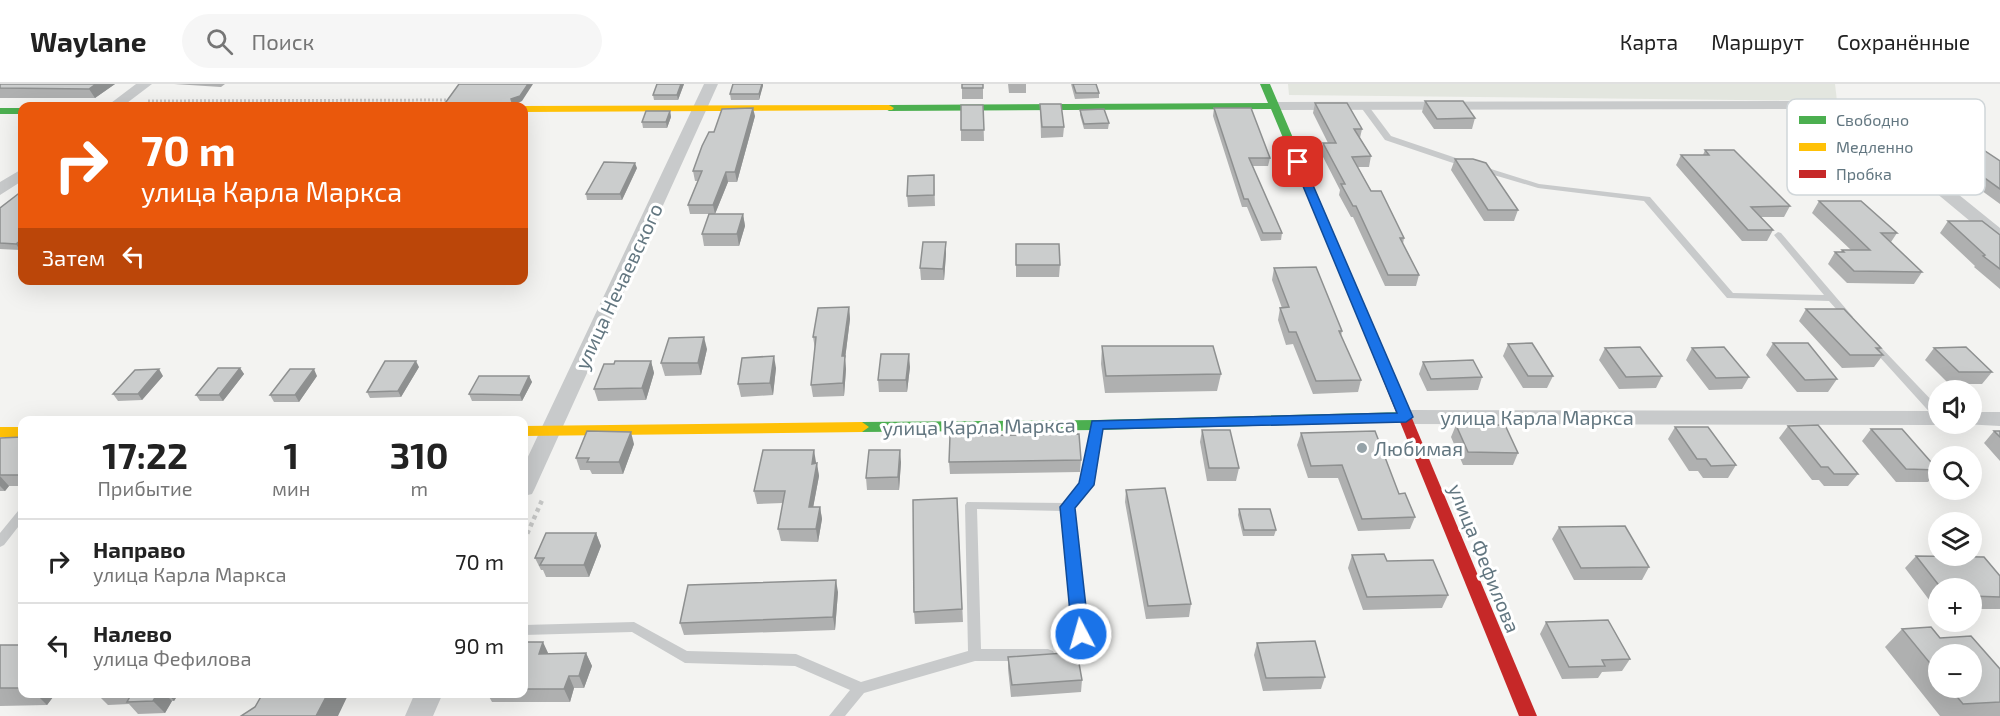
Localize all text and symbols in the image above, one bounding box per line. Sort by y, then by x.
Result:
search box [182,14,602,68]
text: Waylane [30,24,146,58]
icon: search [203,25,236,58]
text: Поиск [251,28,314,54]
text: Карта [1620,29,1678,54]
text: Маршрут [1711,29,1804,54]
text: Сохранённые [1837,29,1970,54]
legend [1787,99,1985,195]
text: Свободно [1836,110,1909,129]
text: 70 m [141,124,236,174]
icon: right [42,126,120,204]
pin [1272,136,1323,187]
text: Медленно [1836,137,1913,156]
icon: arrive [1281,145,1314,178]
text: Пробка [1836,164,1892,183]
text: улица Карла Маркса [141,175,402,207]
street label: улица Нечаевского [569,199,668,373]
icon: left [117,240,150,273]
text: Затем [42,244,105,270]
map controls [1928,380,1982,698]
button: sound [1928,380,1982,434]
street label: улица Карла Маркса [1440,405,1634,430]
street label: улица Карла Маркса [882,412,1076,441]
text: 17:22 [102,433,188,476]
text: 1 [283,433,299,476]
text: 310 [390,433,449,476]
place label: Любимая [1374,436,1463,460]
marker: Любимая [1355,441,1369,455]
button: search [1928,446,1982,500]
text: Прибытие [97,476,193,500]
text: мин [272,476,310,500]
text: m [410,476,428,500]
street label: улица Фефилова [1443,480,1526,636]
button: layers [1928,512,1982,566]
text: Направо [93,536,186,562]
icon: right [42,545,75,578]
text: 70 m [455,548,504,574]
text: улица Карла Маркса [93,562,287,586]
button: + [1928,578,1982,632]
position arrow [1049,602,1113,666]
text: Налево [93,620,172,646]
icon: left [42,629,75,662]
text: 90 m [454,632,504,658]
button: − [1928,644,1982,698]
text: улица Фефилова [93,646,251,670]

